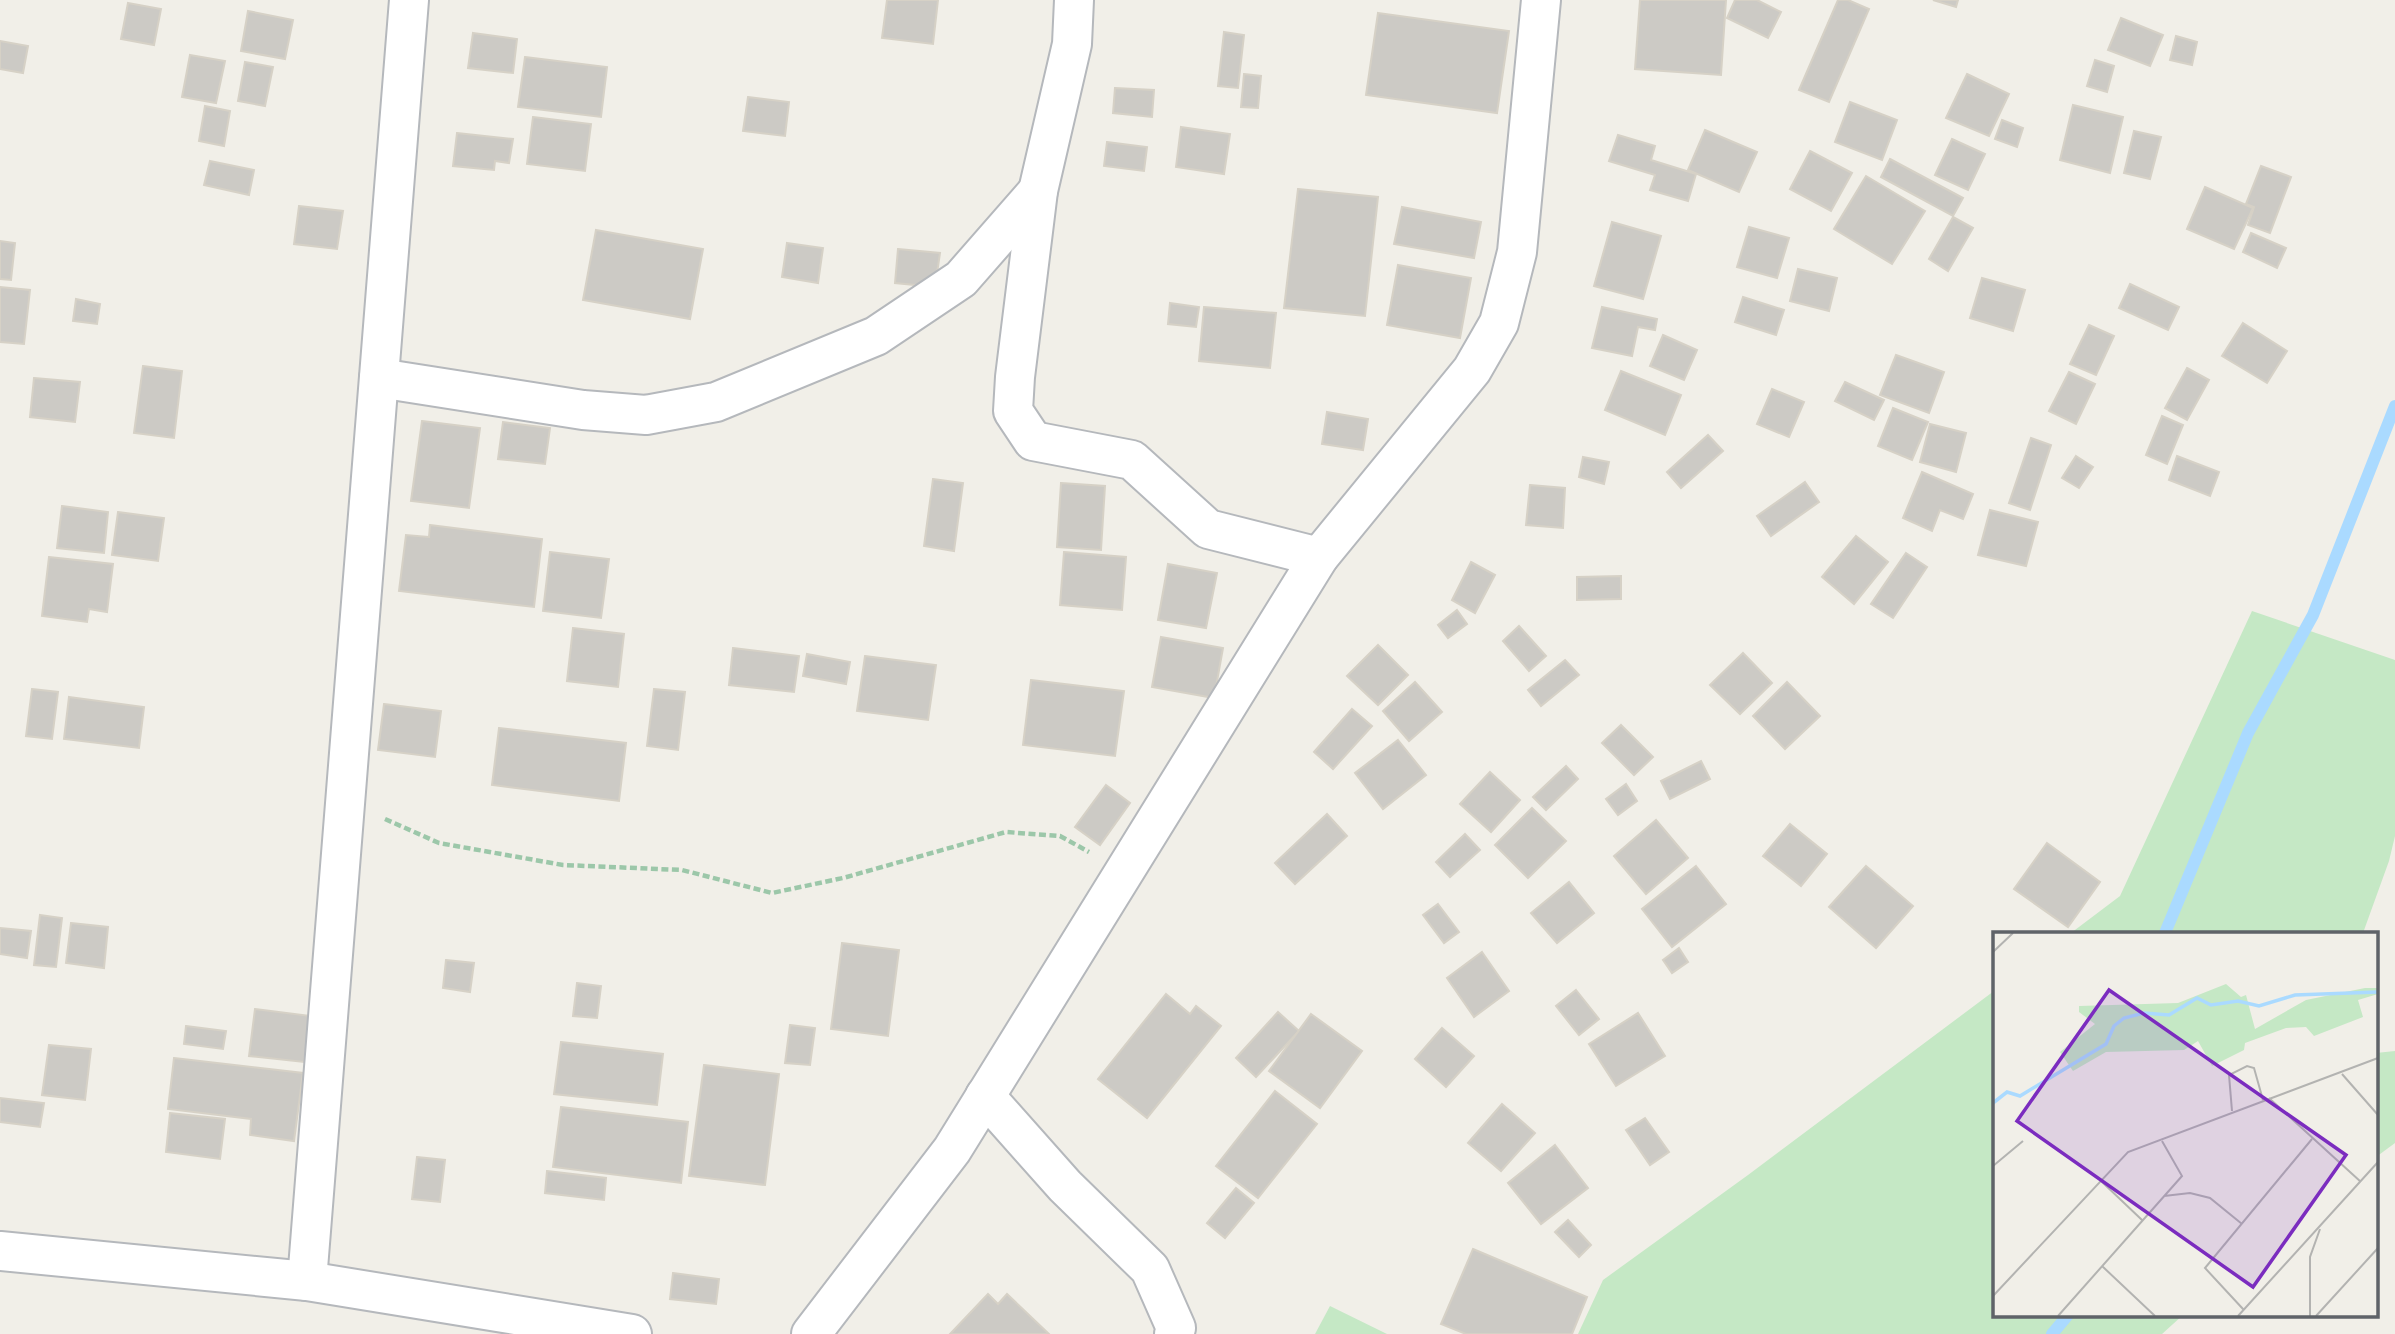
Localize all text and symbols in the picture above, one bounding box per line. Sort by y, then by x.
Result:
inset map [1993,932,2378,1316]

